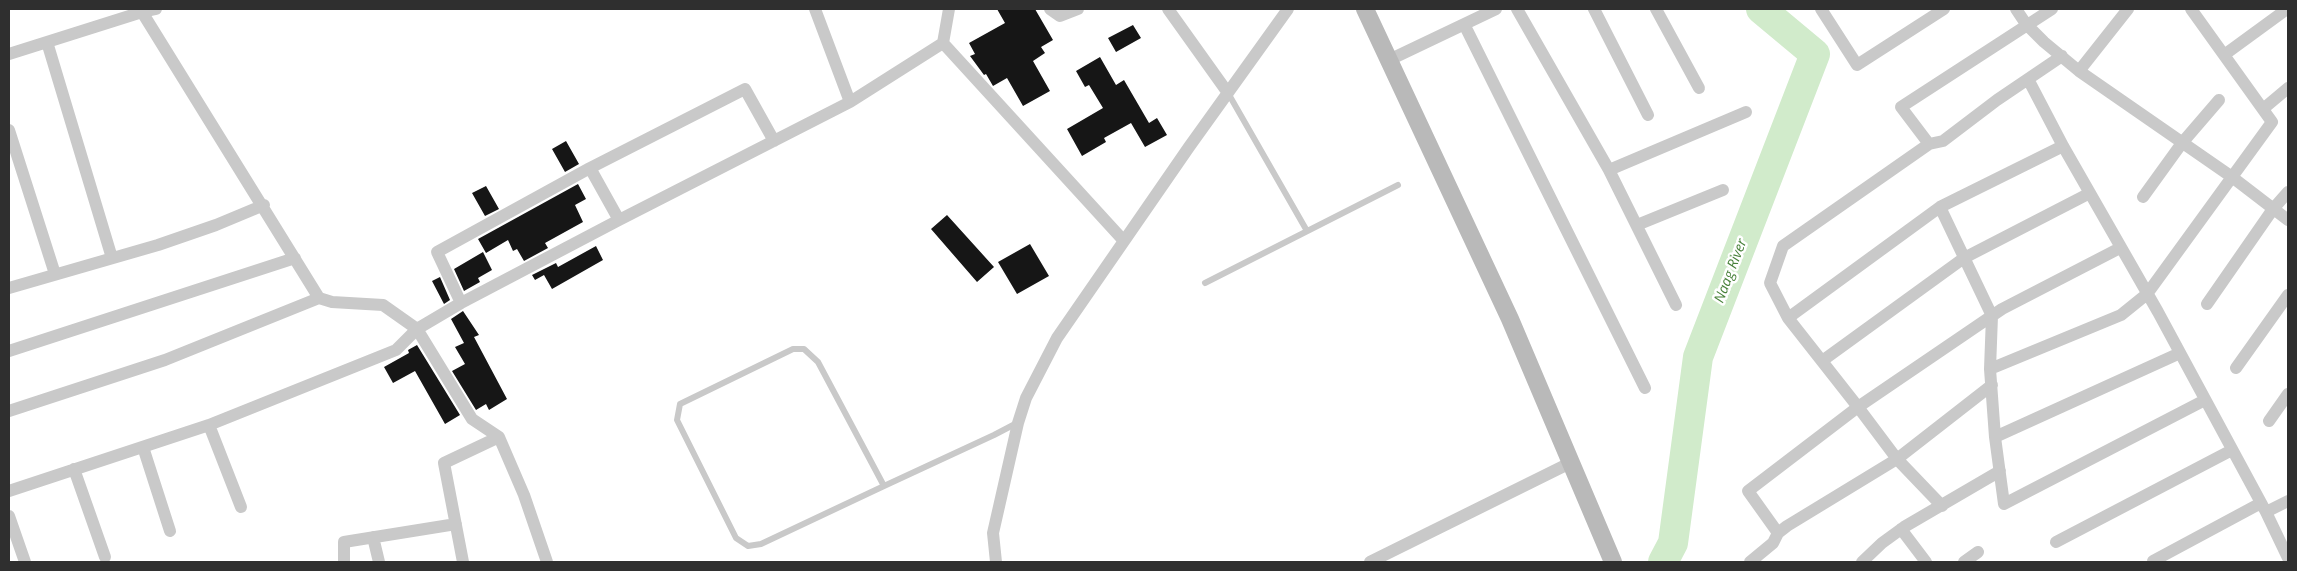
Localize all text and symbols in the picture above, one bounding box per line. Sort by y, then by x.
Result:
water label: Naag River [1711,237,1751,305]

